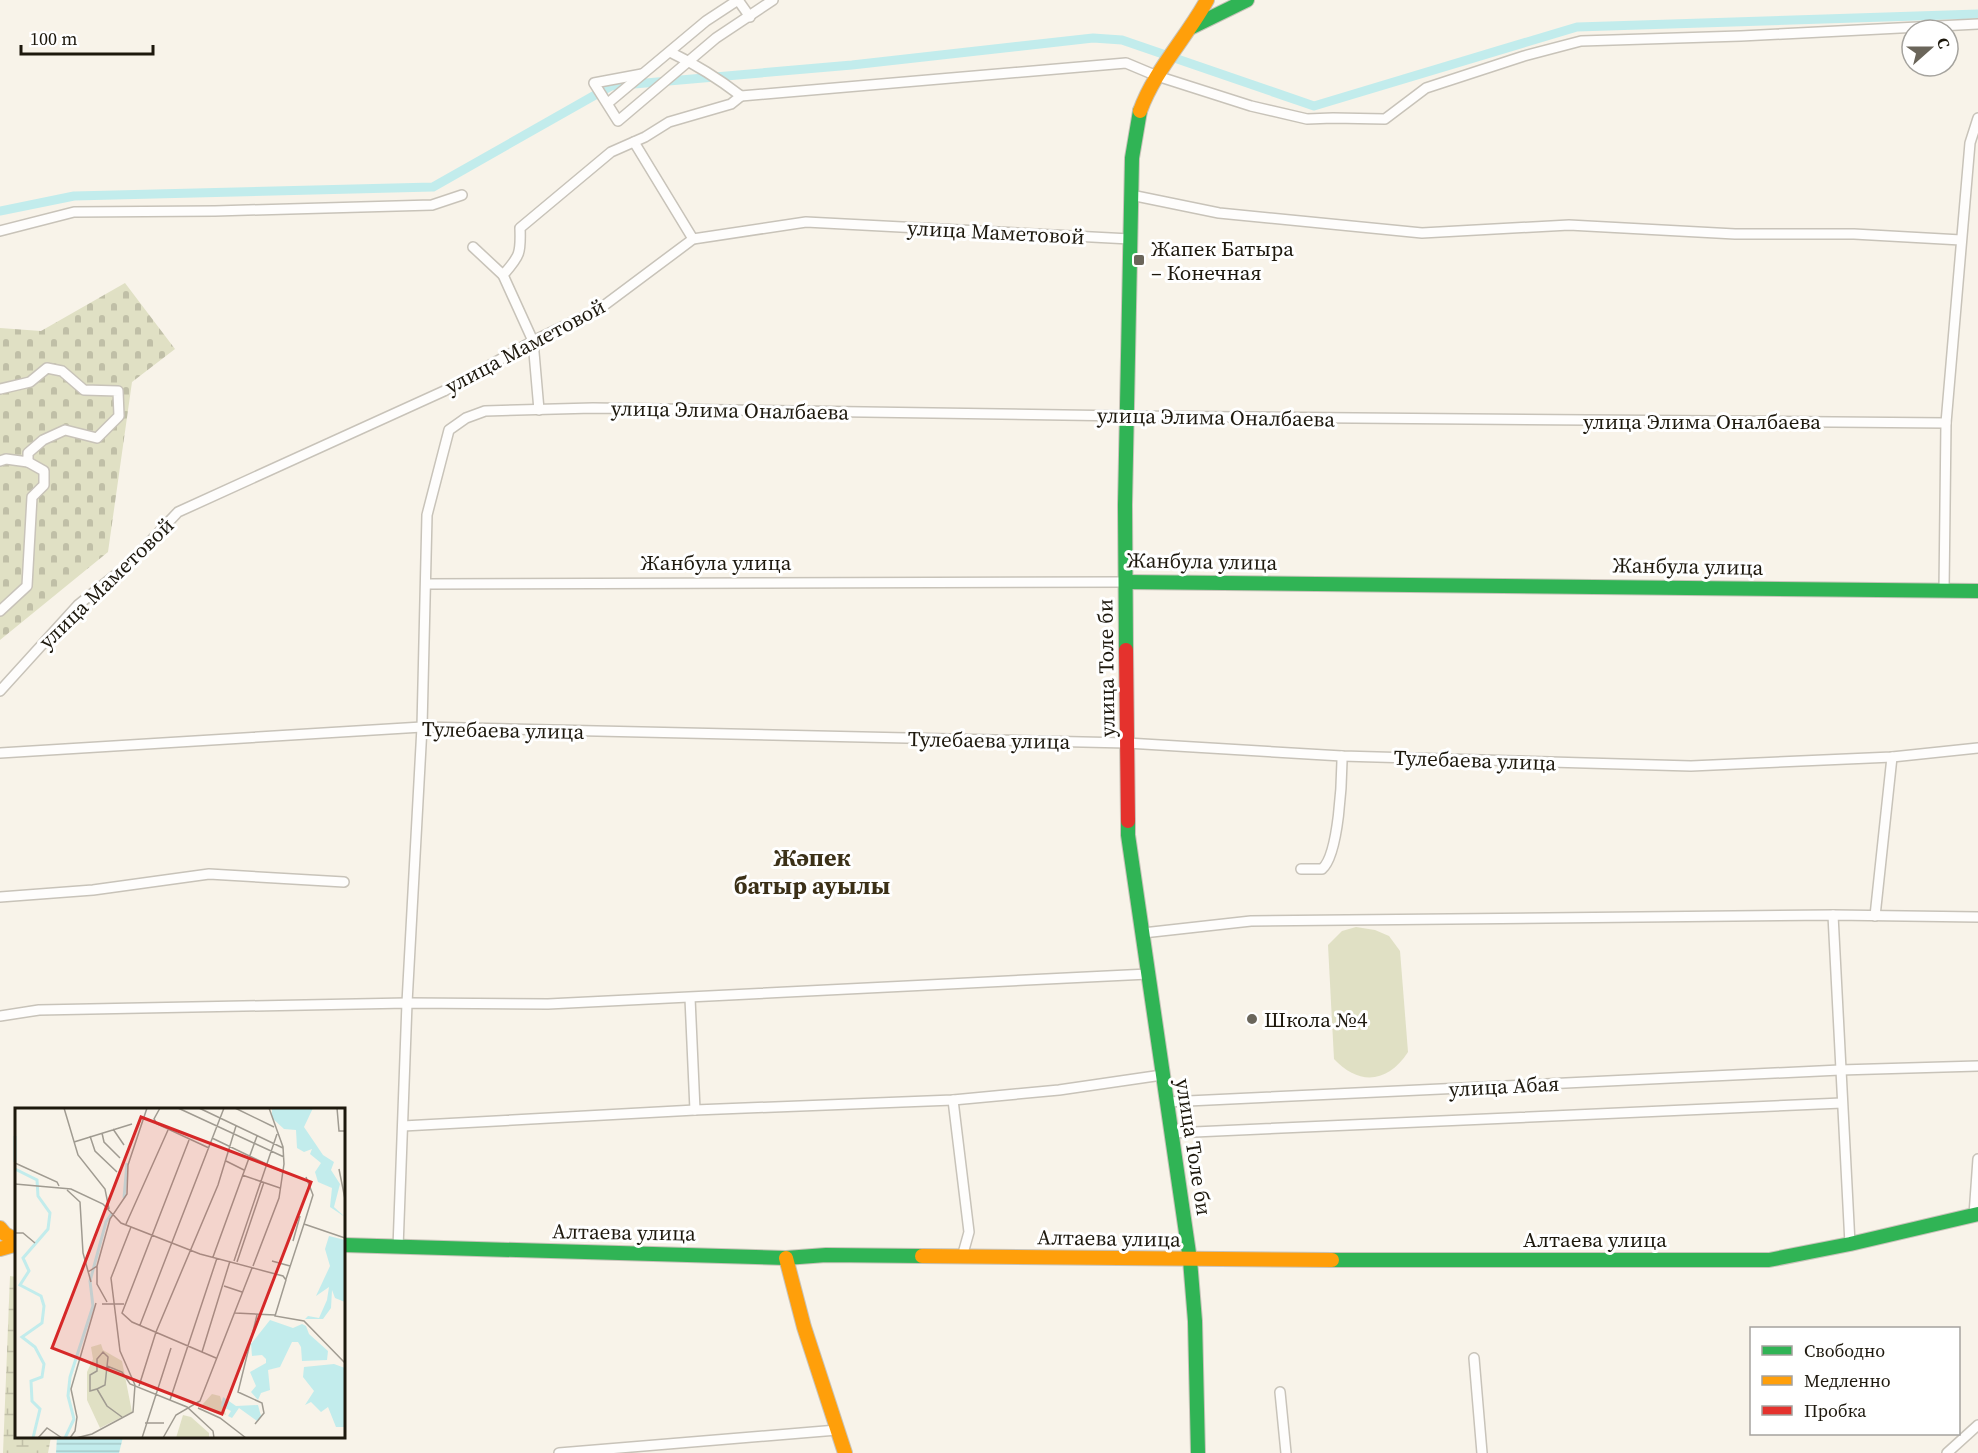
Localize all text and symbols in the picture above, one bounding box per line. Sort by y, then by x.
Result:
scale bar [21,18,153,56]
north arrow [1900,18,1960,78]
text: 100 m [30,26,77,51]
text: С [1932,34,1956,51]
street label: улица Маметовой [906,213,1086,251]
place label: Жапек Батыра – Конечная [1151,234,1294,287]
marker: Жапек Батыра – Конечная [1132,253,1146,267]
street label: улица Маметовой [440,291,610,401]
street label: улица Элима Оналбаева [611,393,850,427]
street label: улица Элима Оналбаева [1097,400,1336,434]
street label: улица Элима Оналбаева [1583,407,1821,436]
street label: улица Маметовой [32,511,180,655]
street label: Жанбула улица [1126,545,1278,577]
street label: Жанбула улица [641,548,792,577]
street label: Жанбула улица [1612,550,1764,582]
street label: улица Толе би [1090,599,1122,737]
street label: Тулебаева улица [422,714,585,746]
street label: Тулебаева улица [908,724,1071,756]
street label: Тулебаева улица [1393,743,1557,777]
district label: Жәпек батыр ауылы [734,841,890,902]
place label: Школа №4 [1264,1005,1368,1034]
marker: Школа №4 [1245,1012,1259,1026]
street label: улица Абая [1448,1069,1560,1103]
street label: улица Толе би [1169,1076,1219,1218]
inset map [15,1108,345,1438]
street label: Алтаева улица [552,1216,696,1248]
street label: Алтаева улица [1037,1222,1181,1254]
street label: Алтаева улица [1523,1225,1667,1254]
legend [1750,1327,1960,1435]
text: Свободно [1804,1338,1885,1363]
text: Медленно [1804,1368,1891,1393]
text: Пробка [1804,1398,1867,1423]

